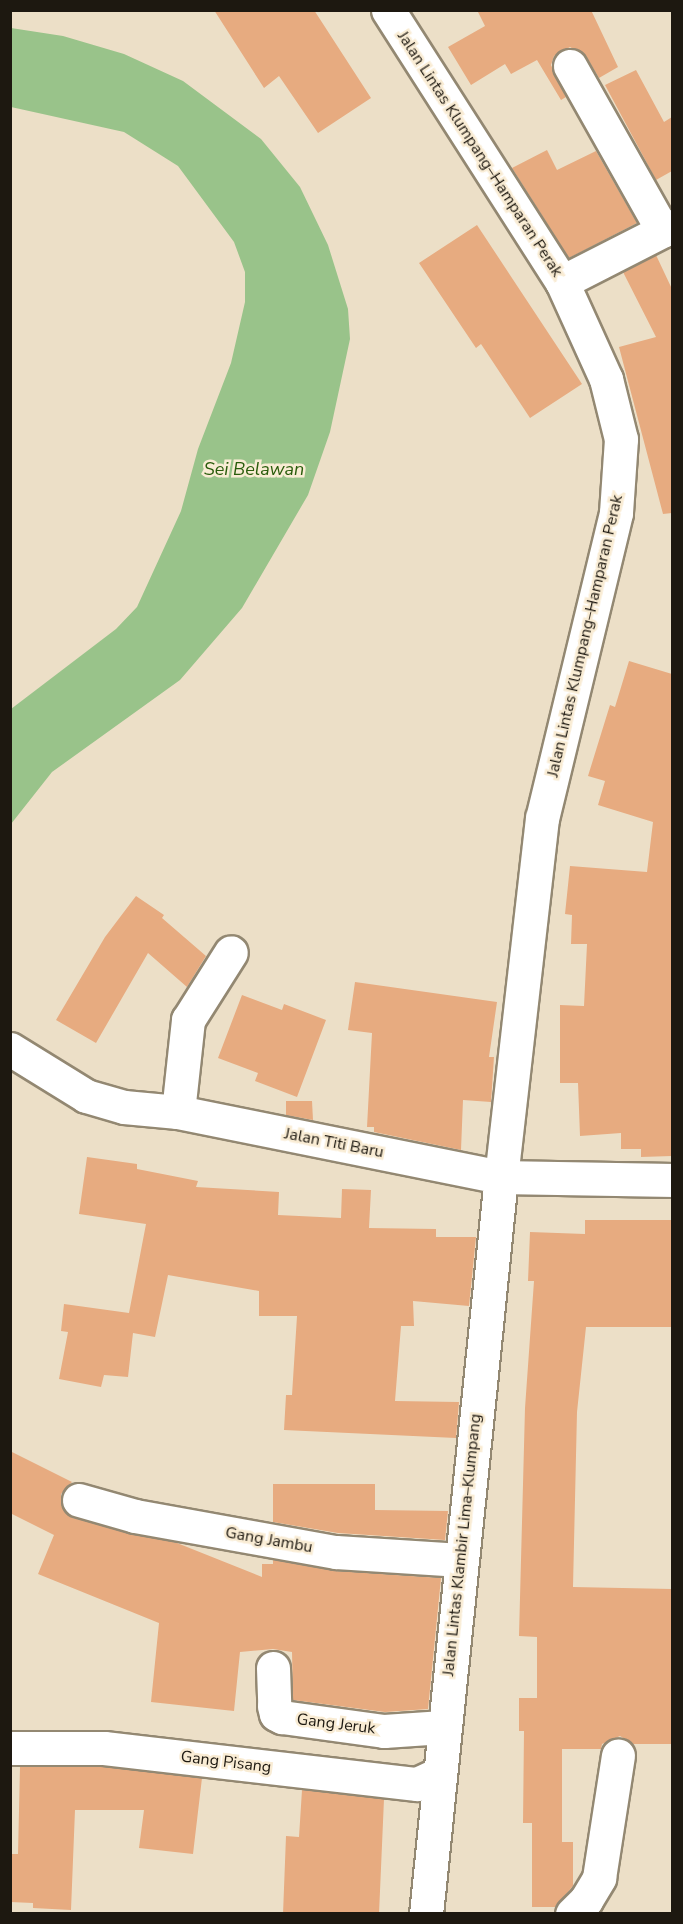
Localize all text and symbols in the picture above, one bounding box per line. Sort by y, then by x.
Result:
street label: Jalan Lintas Klumpang–Hamparan Perak [393,28,567,280]
water label: Sei Belawan [204,458,304,480]
street label: Jalan Lintas Klumpang–Hamparan Perak [543,493,627,779]
street label: Jalan Titi Baru [283,1124,385,1162]
street label: Jalan Lintas Klambir Lima–Klumpang [439,1413,485,1677]
street label: Gang Jambu [224,1523,314,1557]
street label: Gang Jeruk [296,1710,376,1738]
street label: Gang Pisang [180,1747,272,1777]

